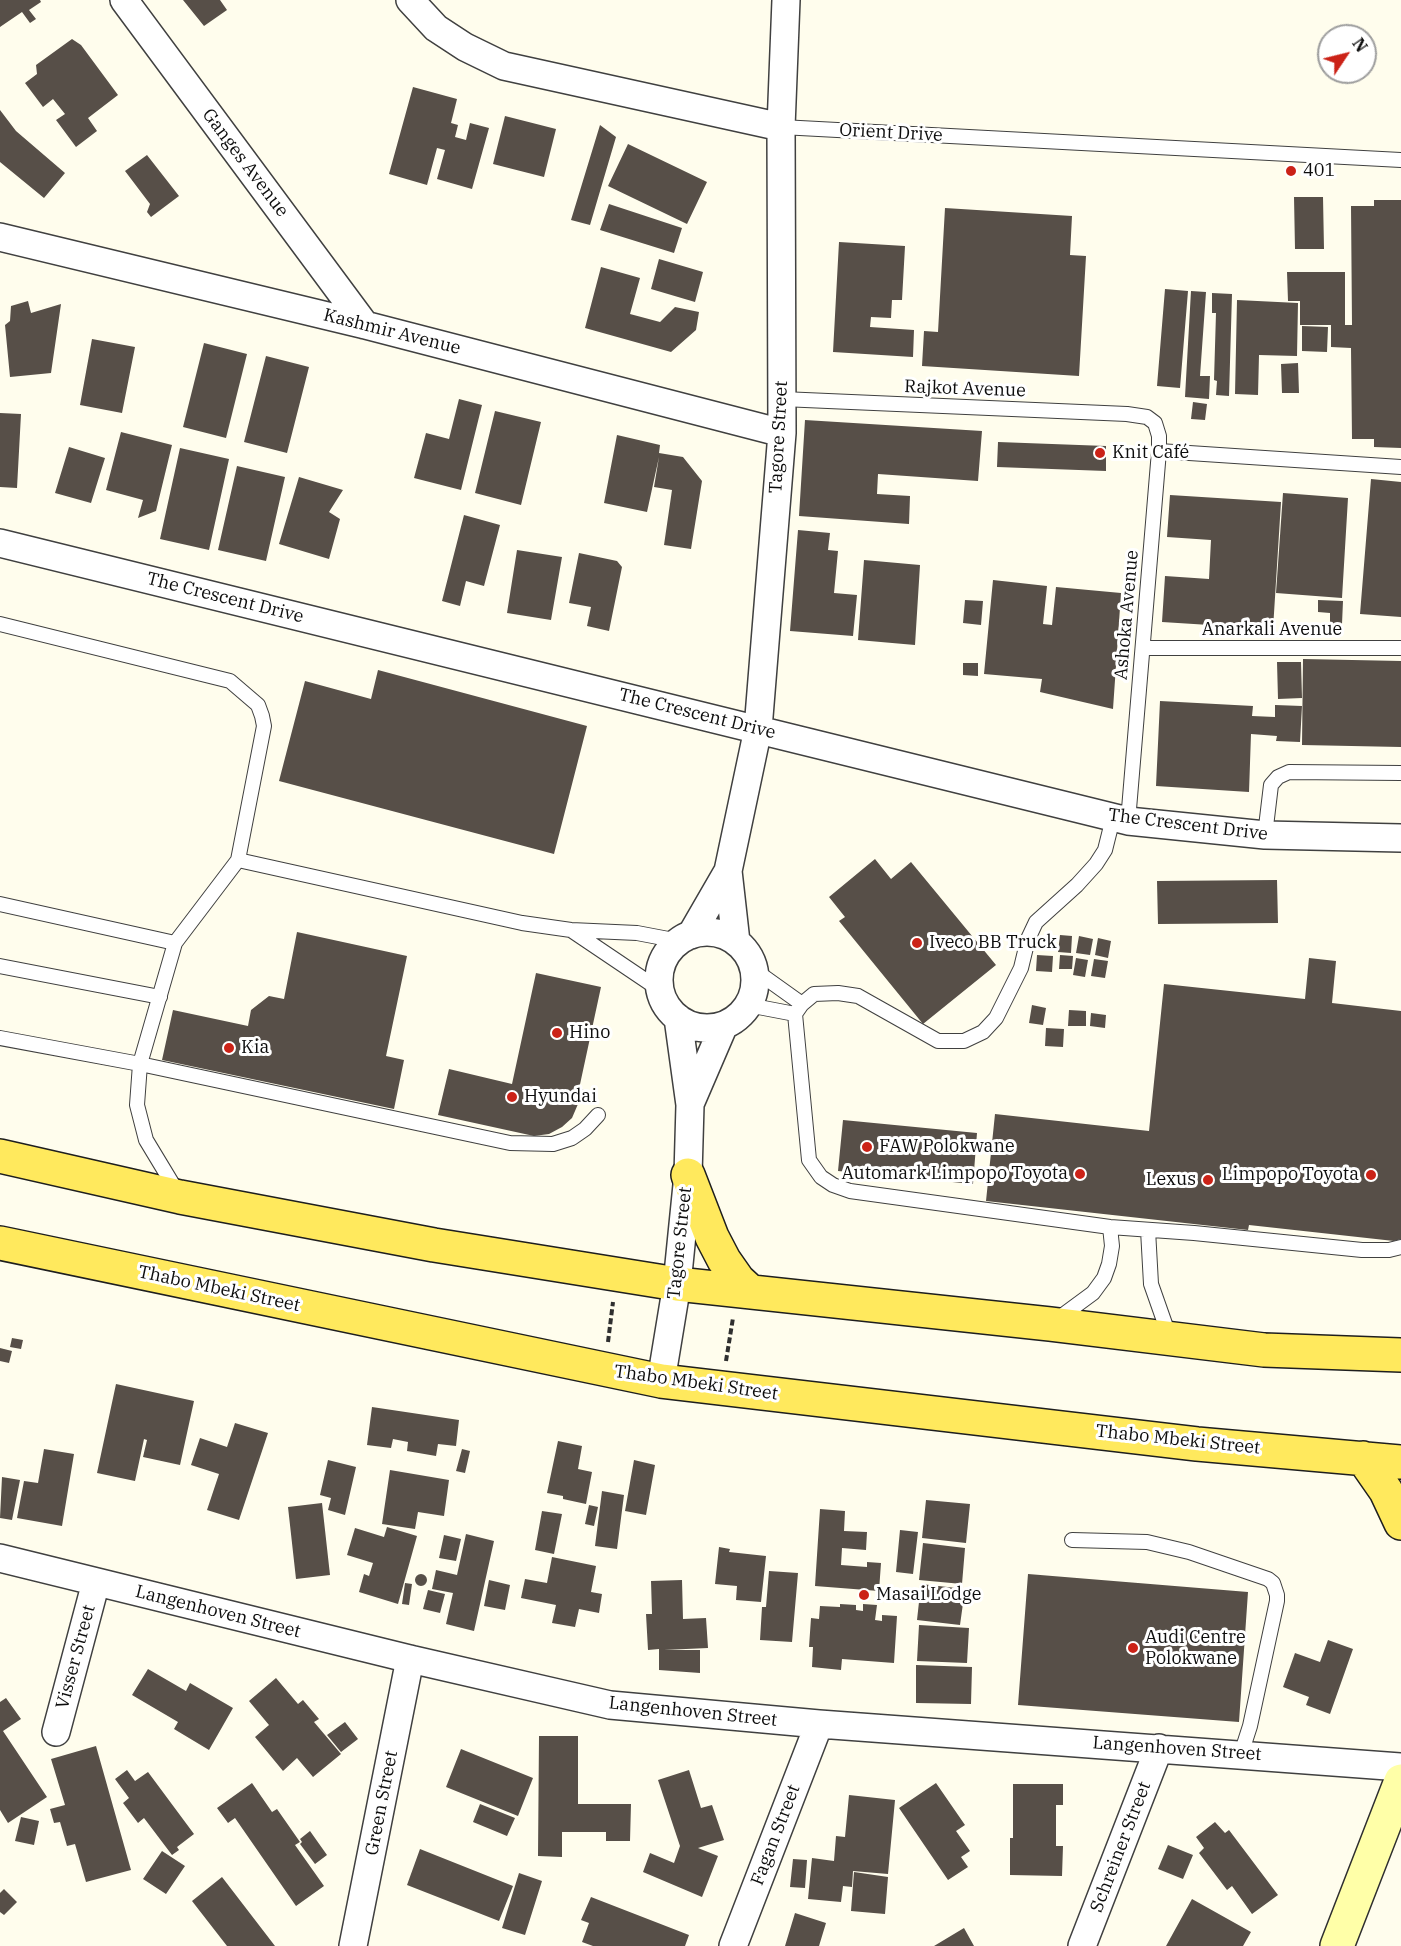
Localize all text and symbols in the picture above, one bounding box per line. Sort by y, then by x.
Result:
north arrow [1317,24,1377,84]
text: N [1348,34,1372,56]
street label: Ganges Avenue [197,105,293,221]
street label: Orient Drive [839,120,943,146]
place label: 401 [1303,160,1335,182]
marker: 401 [1284,164,1298,178]
street label: Kashmir Avenue [321,305,463,359]
street label: Rajkot Avenue [904,376,1026,402]
street label: Tagore Street [765,380,793,494]
place label: Knit Café [1112,442,1189,464]
marker: Knit Café [1093,446,1107,460]
street label: Ashoka Avenue [1111,549,1143,681]
street label: The Crescent Drive [144,568,306,628]
street label: Anarkali Avenue [1202,619,1342,641]
street label: The Crescent Drive [616,684,778,744]
street label: The Crescent Drive [1107,804,1269,846]
place label: Iveco BB Truck [929,932,1057,954]
marker: Iveco BB Truck [910,936,924,950]
place label: Hino [569,1022,610,1044]
marker: Hino [550,1026,564,1040]
place label: Kia [241,1037,269,1059]
marker: Kia [222,1041,236,1055]
place label: Hyundai [524,1086,597,1108]
marker: Hyundai [505,1090,519,1104]
place label: FAW Polokwane [879,1136,1015,1158]
marker: FAW Polokwane [860,1140,874,1154]
place label: Automark Limpopo Toyota [842,1163,1068,1185]
place label: Limpopo Toyota [1222,1164,1359,1186]
marker: Automark Limpopo Toyota [1073,1167,1087,1181]
marker: Limpopo Toyota [1364,1168,1378,1182]
place label: Lexus [1146,1169,1196,1191]
marker: Lexus [1201,1173,1215,1187]
street label: Tagore Street [663,1186,697,1300]
street label: Thabo Mbeki Street [136,1261,302,1317]
street label: Thabo Mbeki Street [613,1361,779,1405]
street label: Thabo Mbeki Street [1095,1421,1261,1459]
street label: Langenhoven Street [133,1581,303,1643]
place label: Masai Lodge [876,1584,981,1606]
marker: Masai Lodge [857,1588,871,1602]
street label: Visser Street [52,1602,100,1712]
place label: Audi Centre Polokwane [1145,1627,1246,1670]
marker: Audi Centre Polokwane [1126,1641,1140,1655]
street label: Langenhoven Street [608,1692,778,1732]
street label: Langenhoven Street [1092,1732,1262,1766]
street label: Green Street [361,1749,403,1857]
street label: Schreiner Street [1086,1779,1156,1915]
street label: Fagan Street [747,1782,805,1888]

